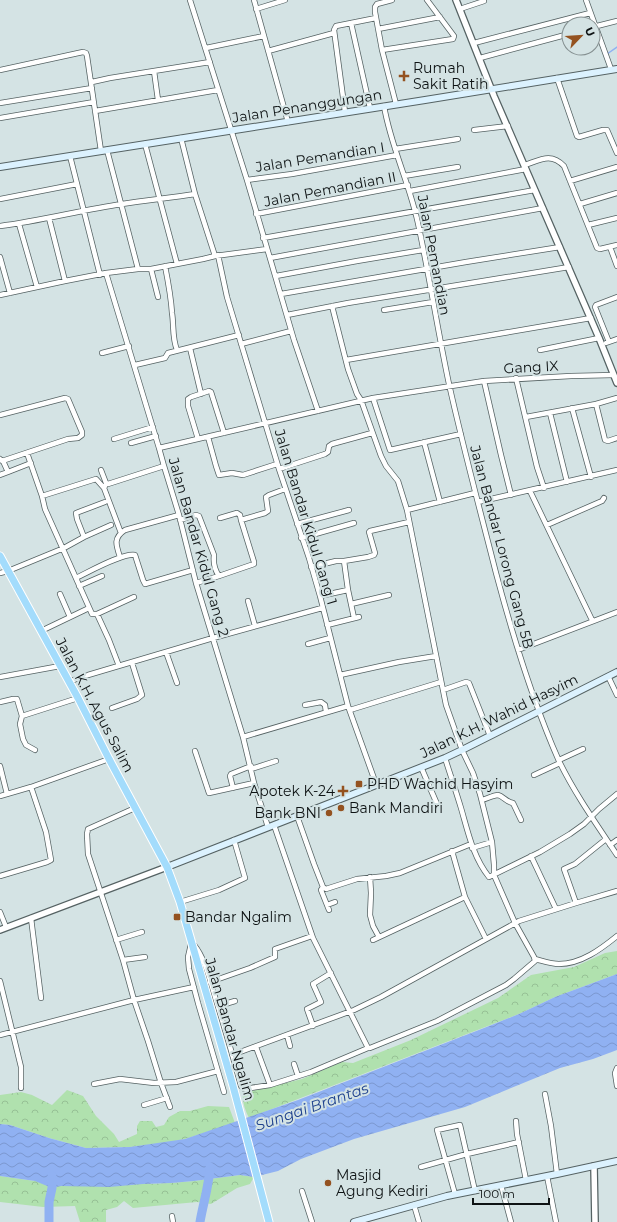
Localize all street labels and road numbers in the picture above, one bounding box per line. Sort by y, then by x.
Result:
street label: Jalan Penanggungan [230,85,383,127]
street label: Jalan Pemandian I [253,138,386,176]
street label: Jalan Pemandian II [261,167,398,211]
street label: Jalan Pemandian [413,192,455,317]
street label: Gang IX [503,357,559,377]
street label: Jalan Bandar Kidul Gang 1 [270,426,341,607]
street label: Jalan Bandar Lorong Gang 5B [466,442,538,651]
street label: Jalan Bandar Kidul Gang 2 [164,454,233,639]
street label: Jalan K.H. Agus Salim [51,634,138,775]
street label: Jalan K.H. Wahid Hasyim [416,670,581,763]
street label: Jalan Bandar Ngalim [201,955,259,1102]

